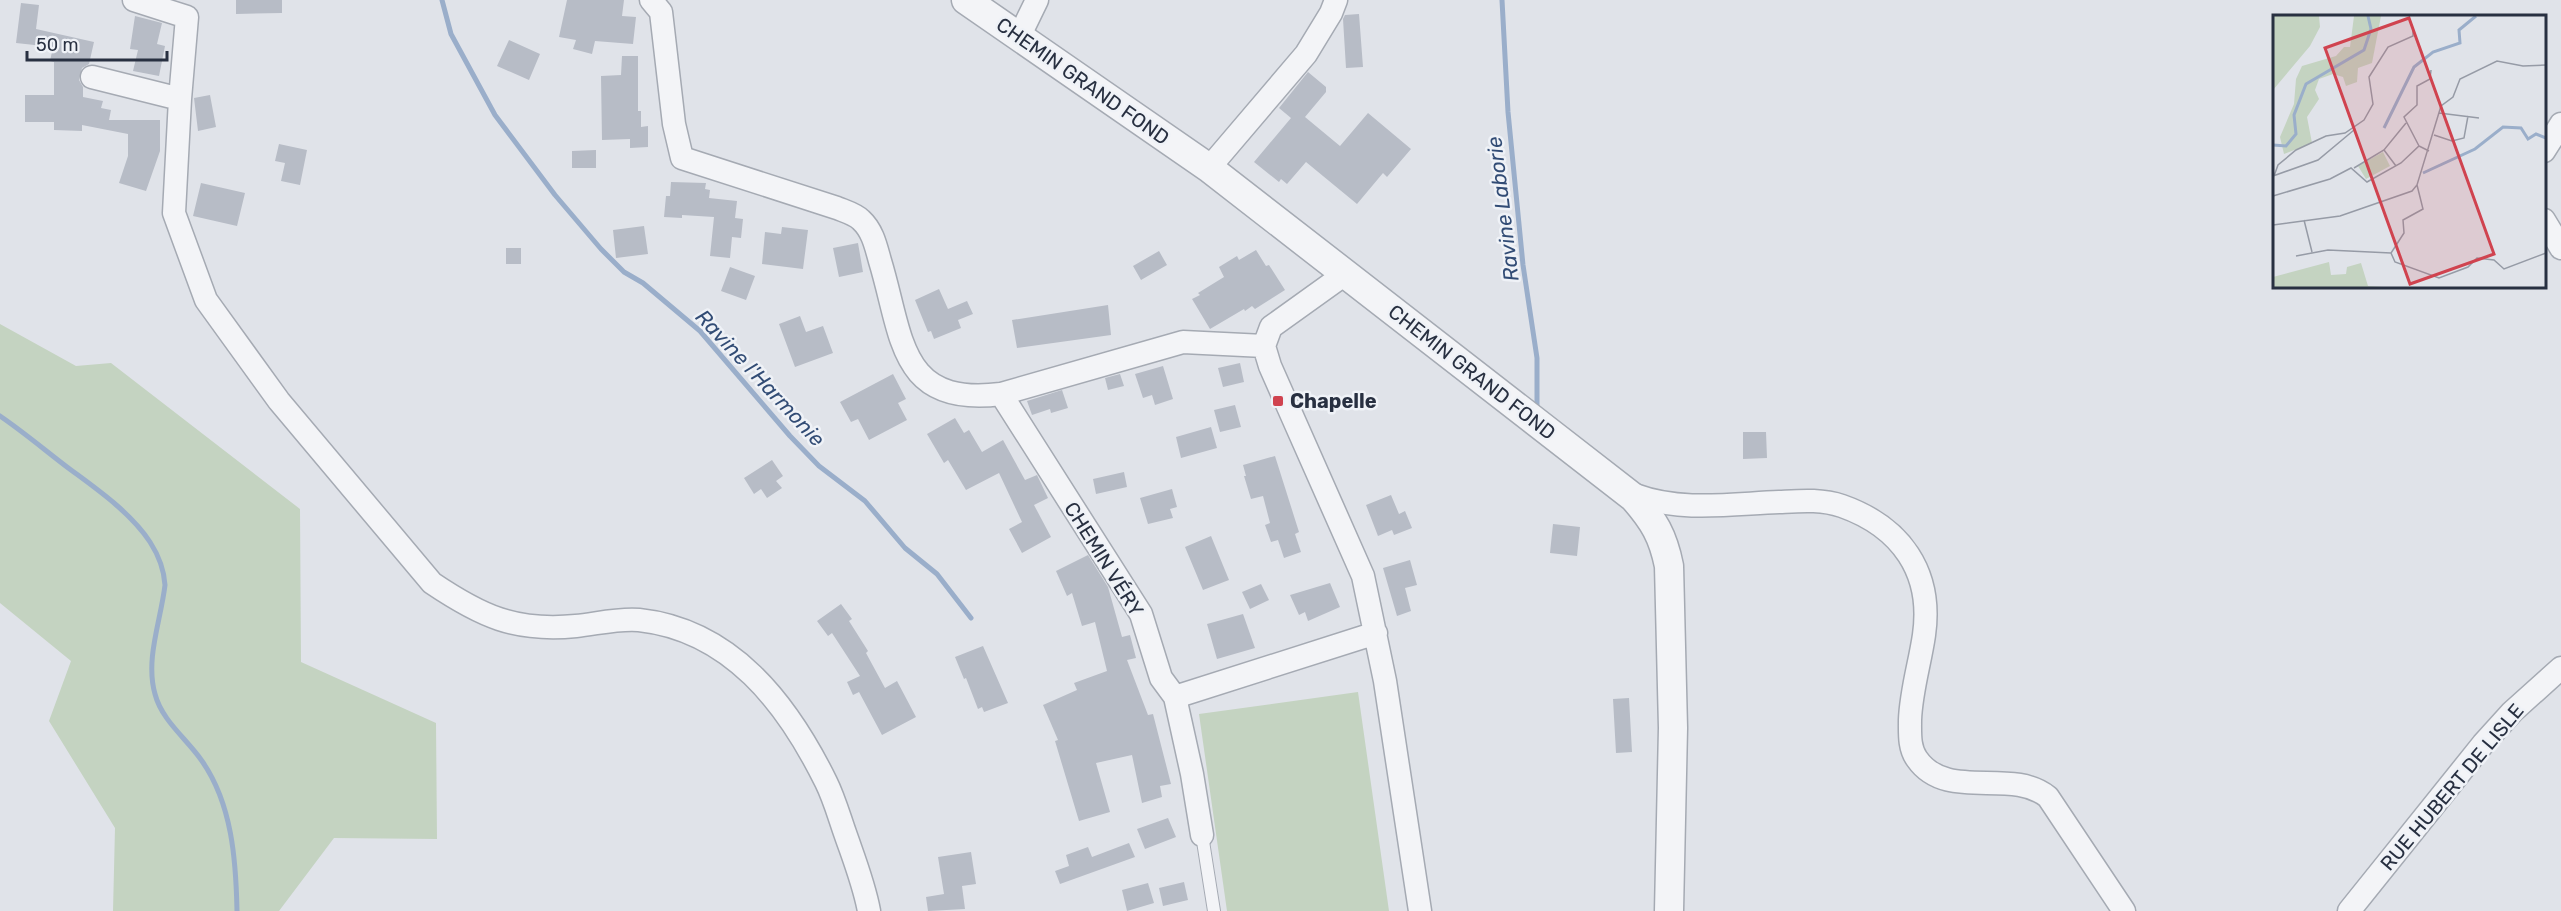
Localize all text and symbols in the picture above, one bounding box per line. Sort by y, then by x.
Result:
street label: CHEMIN GRAND FOND [992,12,1174,150]
inset map [2273,15,2546,288]
scale bar [27,24,166,62]
text: 50 m [36,34,79,56]
water label: Ravine Laborie [1481,135,1524,283]
street label: CHEMIN GRAND FOND [1384,299,1560,445]
water label: Ravine l'Harmonie [691,304,830,451]
place label: Chapelle [1290,389,1377,413]
marker: Chapelle [1271,394,1285,408]
street label: CHEMIN VÉRY [1059,497,1149,621]
street label: RUE HUBERT DE LISLE [2375,699,2529,875]

